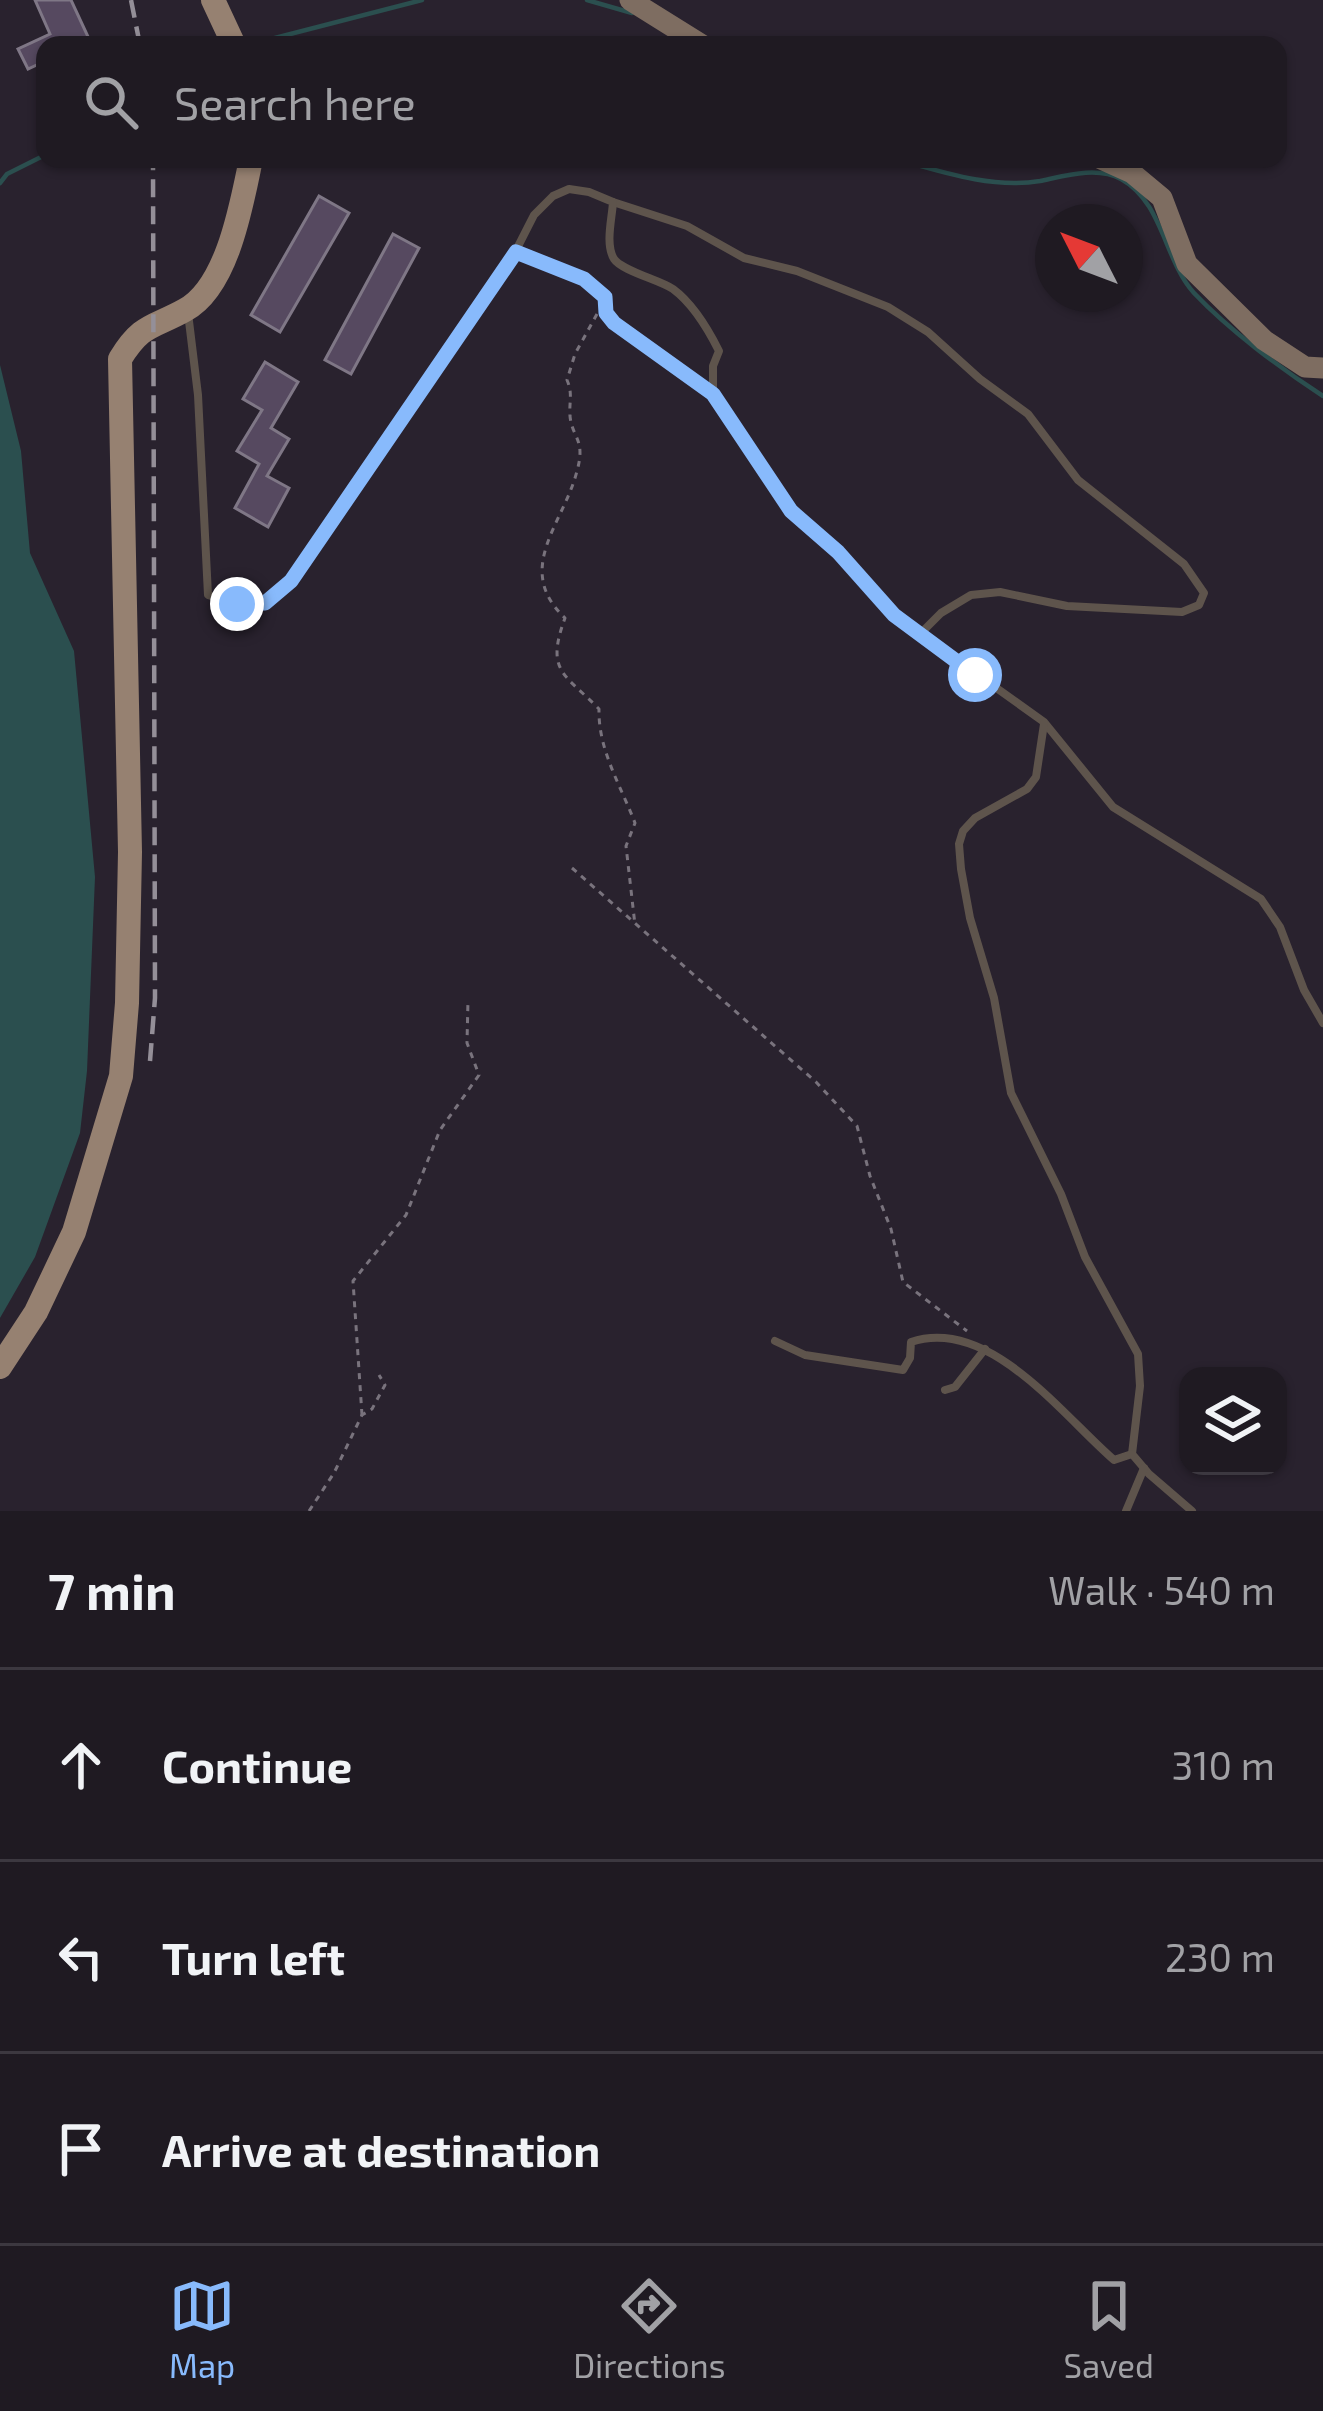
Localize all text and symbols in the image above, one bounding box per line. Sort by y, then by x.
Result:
search box [36,36,1287,168]
icon: search [78,69,144,135]
text: Search here [174,75,416,129]
north arrow [1035,204,1143,312]
route end [210,577,264,631]
route start [948,648,1002,702]
map controls [1179,1367,1287,1475]
button: layers [1179,1367,1287,1475]
text: 7 min [48,1559,176,1620]
text: Walk · 540 m [1048,1566,1275,1613]
icon: ahead [48,1732,114,1798]
text: Continue [162,1738,352,1792]
text: 310 m [1171,1741,1275,1788]
icon: left [48,1924,114,1990]
text: Turn left [162,1930,345,1984]
text: 230 m [1165,1933,1275,1980]
icon: arrive [48,2116,114,2182]
text: Arrive at destination [162,2122,600,2176]
tab: Map [169,2273,235,2385]
tab: Directions [573,2273,725,2385]
tab: Saved [1063,2273,1154,2385]

